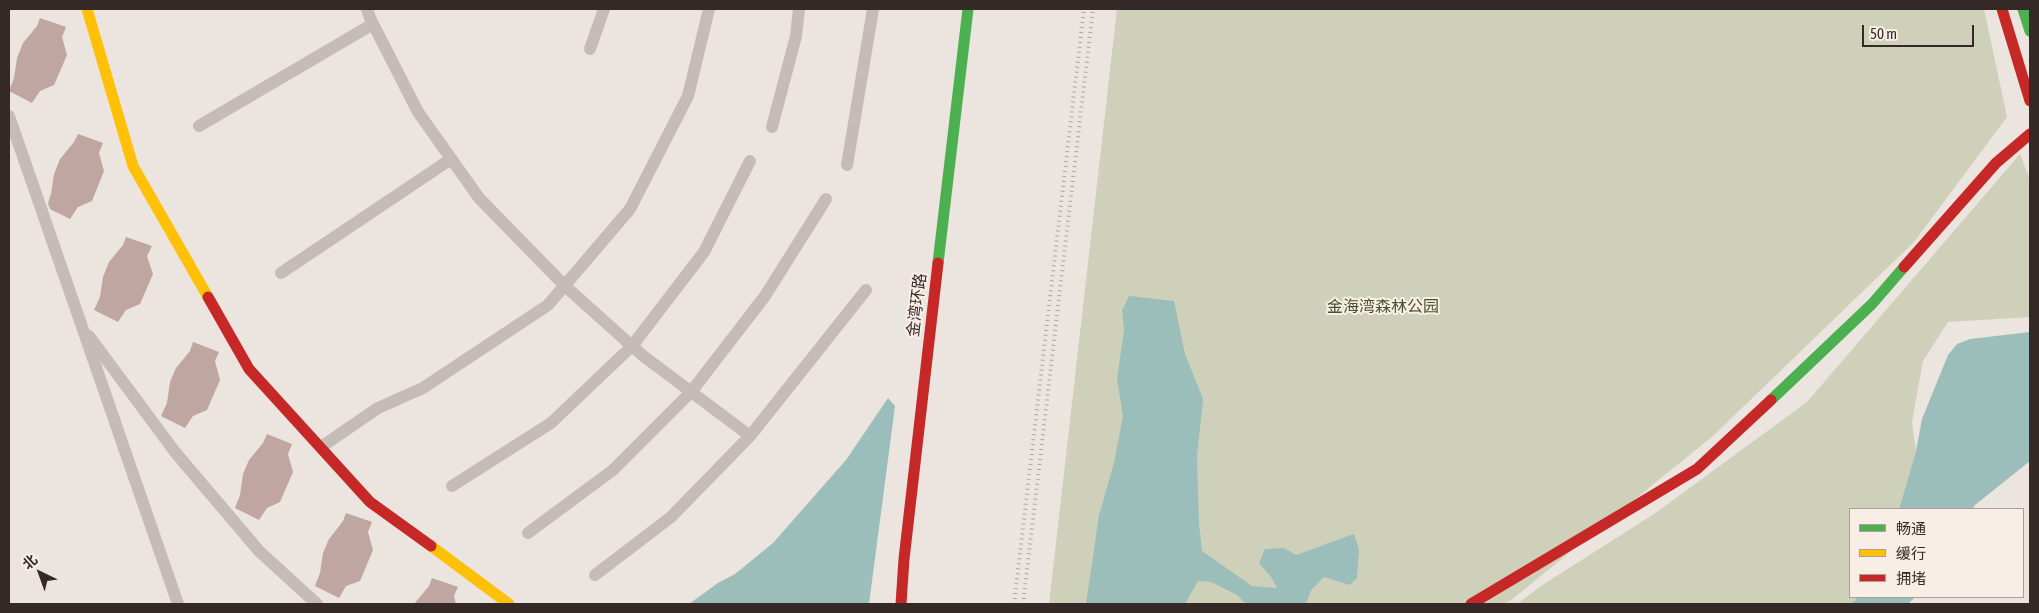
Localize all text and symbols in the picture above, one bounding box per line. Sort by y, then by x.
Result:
scale bar [1864,15,1976,47]
text: 50 m [1870,25,1897,42]
street label: 金湾环路 [904,272,930,338]
park label: 金海湾森林公园 [1327,297,1439,317]
legend [1849,508,2024,598]
text: 畅通 [1896,520,1926,537]
text: 缓行 [1896,545,1926,562]
north arrow [15,548,65,598]
text: 北 [19,551,41,572]
text: 拥堵 [1896,570,1926,587]

